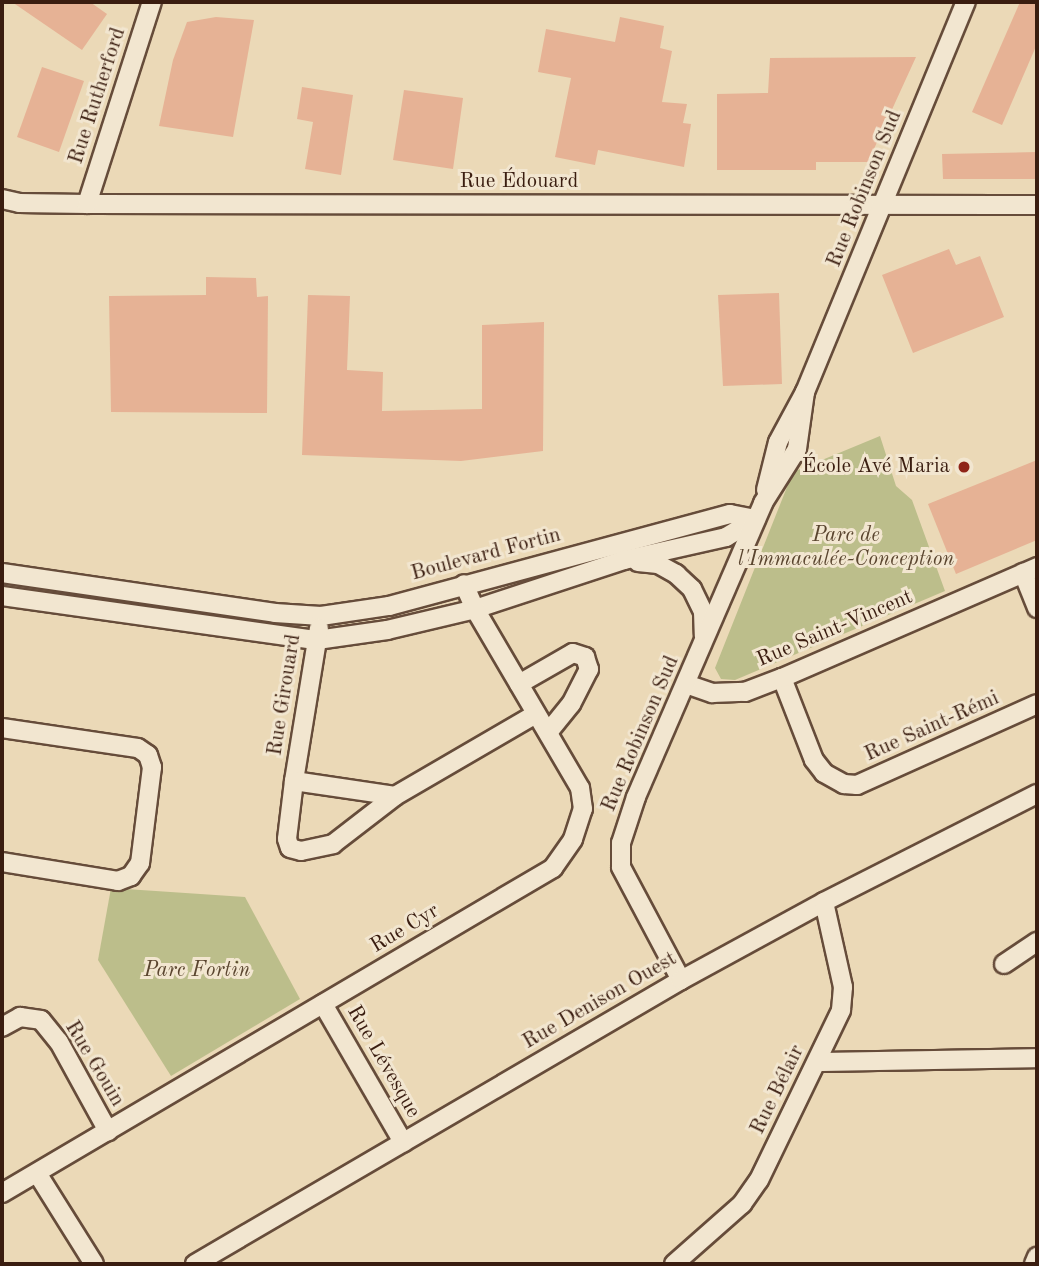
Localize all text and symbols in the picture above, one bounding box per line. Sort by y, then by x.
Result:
street label: Rue Rutherford [64,25,132,167]
street label: Rue Robinson Sud [822,107,908,271]
street label: Rue Édouard [460,169,578,195]
place label: École Avé Maria [802,454,950,480]
marker: École Avé Maria [956,459,972,475]
street label: Boulevard Fortin [408,523,564,587]
park label: Parc de l'Immaculée-Conception [738,523,954,573]
street label: Rue Saint-Vincent [753,585,917,673]
street label: Rue Girouard [263,632,307,758]
street label: Rue Robinson Sud [597,652,685,816]
street label: Rue Saint-Rémi [861,686,1003,768]
street label: Rue Cyr [366,899,444,959]
street label: Rue Denison Ouest [519,947,681,1055]
park label: Parc Fortin [144,958,250,984]
street label: Rue Lévesque [341,1001,425,1123]
street label: Rue Gouin [59,1017,129,1111]
street label: Rue Bélair [746,1041,810,1139]

